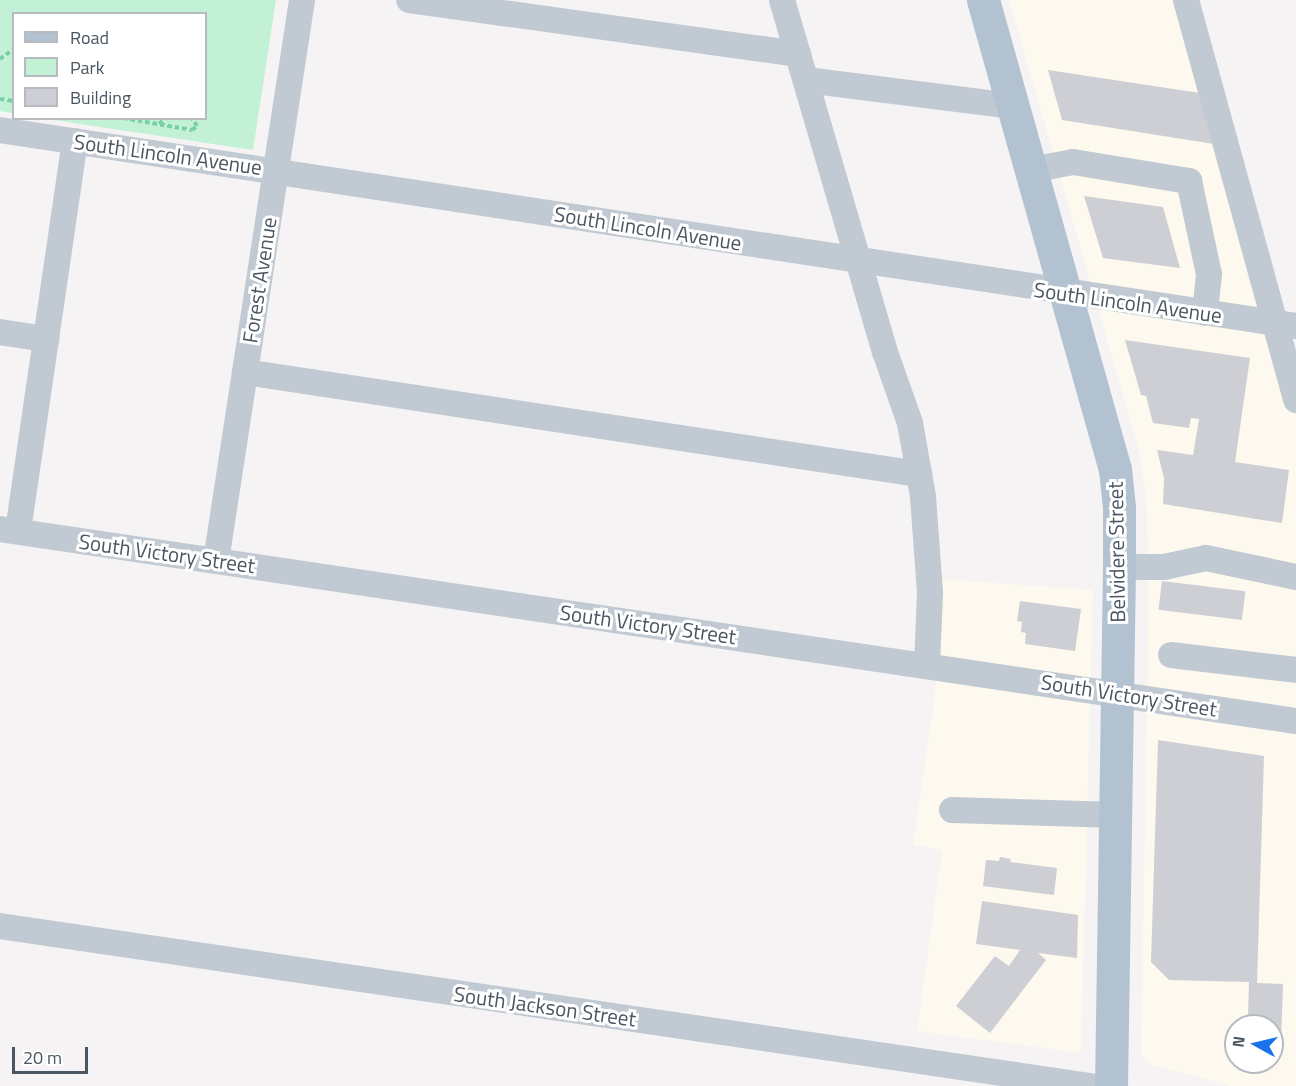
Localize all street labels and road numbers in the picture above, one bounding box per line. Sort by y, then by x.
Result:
street label: South Lincoln Avenue [72,128,264,180]
street label: South Lincoln Avenue [553,201,743,255]
street label: Forest Avenue [237,215,281,345]
street label: South Lincoln Avenue [1032,276,1224,328]
street label: Belvidere Street [1102,481,1130,623]
street label: South Victory Street [77,528,257,578]
street label: South Victory Street [558,599,738,649]
street label: South Victory Street [1039,669,1219,721]
street label: South Jackson Street [452,981,638,1031]

